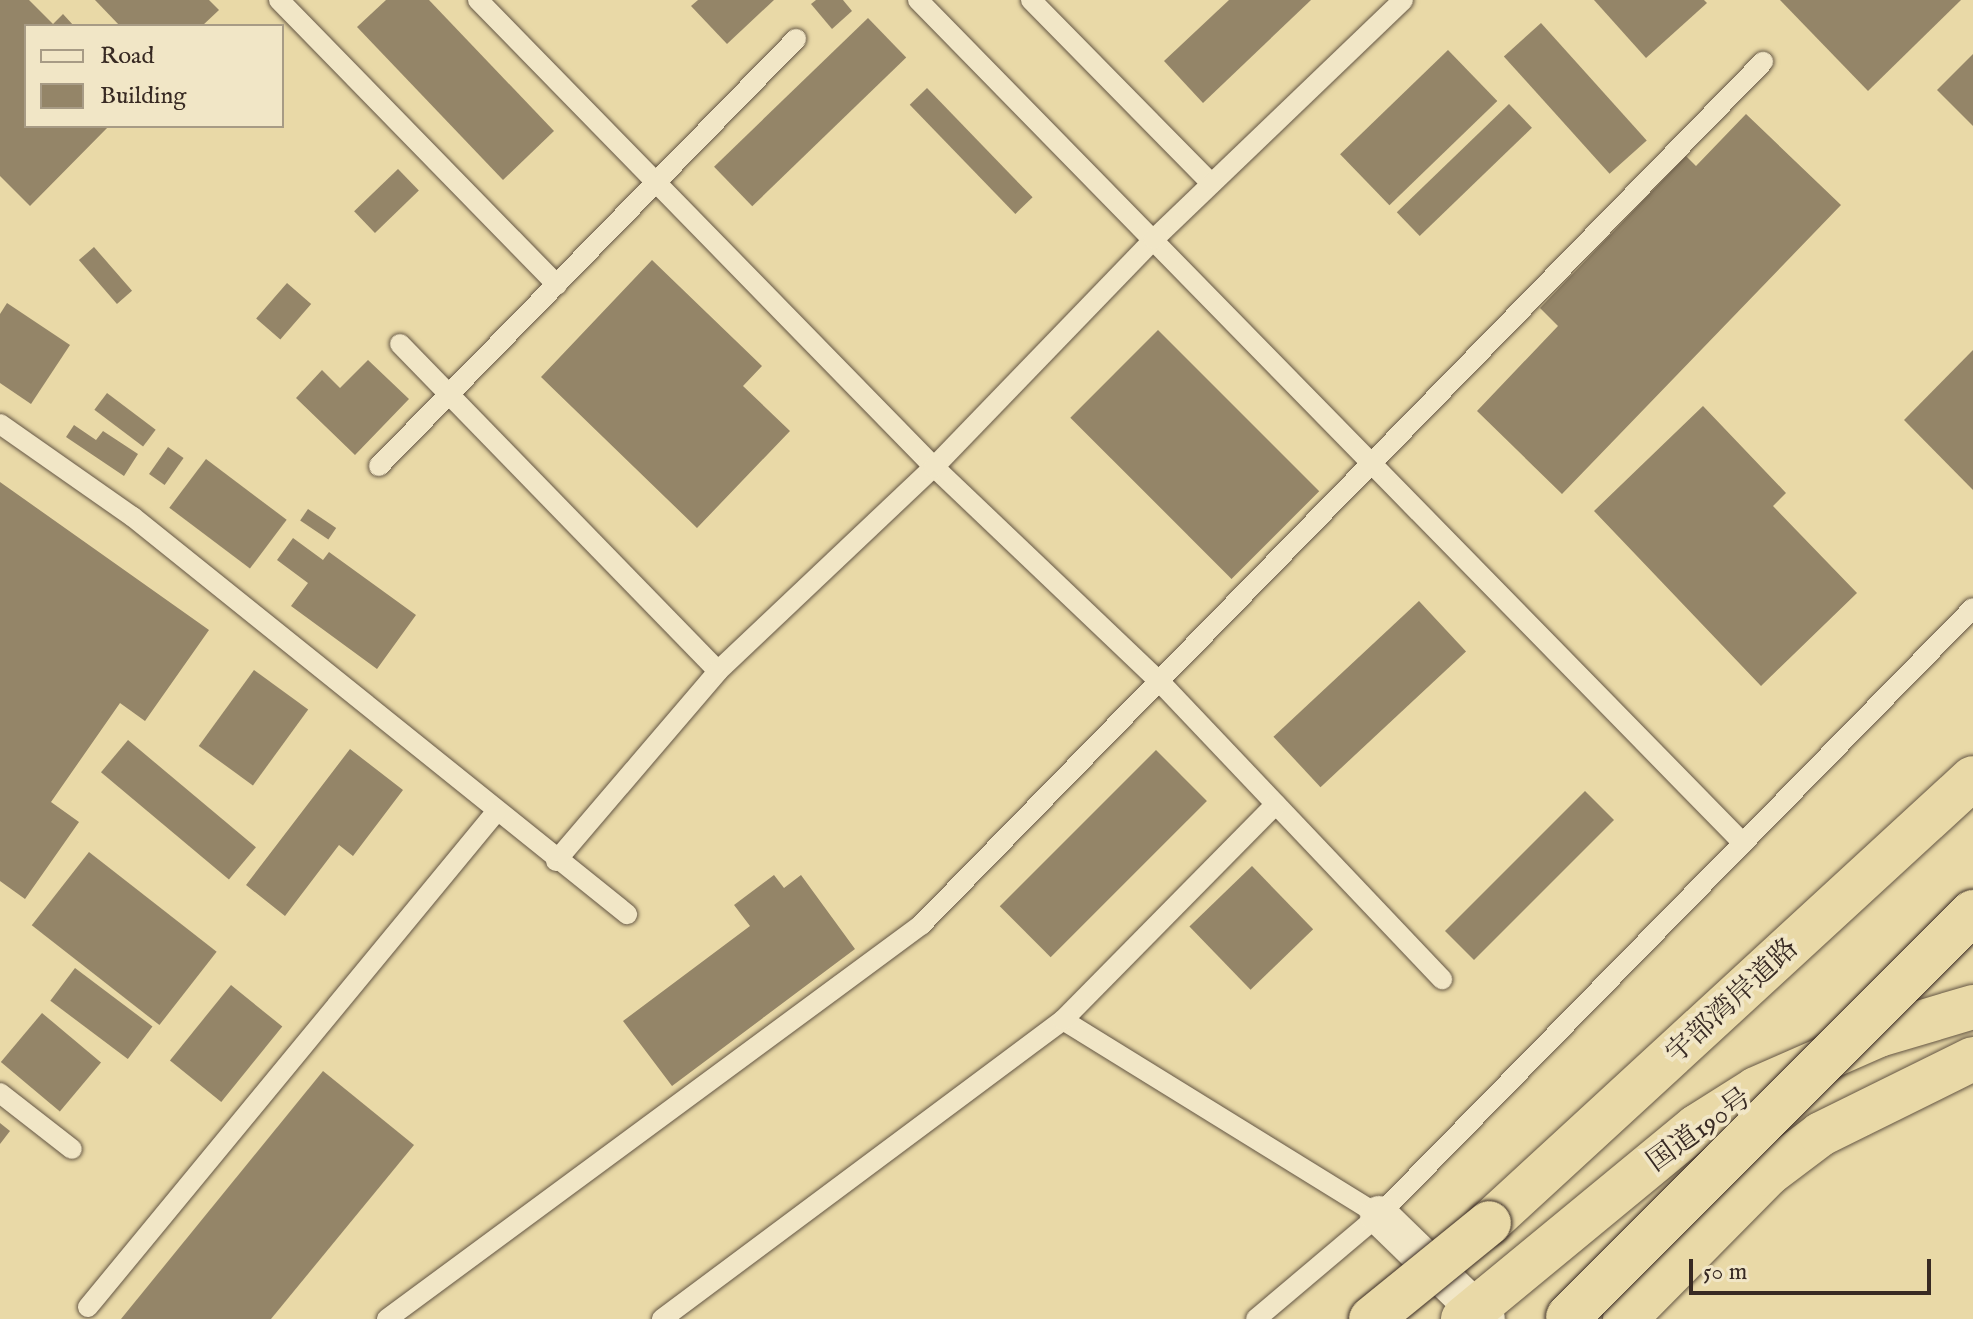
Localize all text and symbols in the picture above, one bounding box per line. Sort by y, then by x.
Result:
legend [24,24,284,128]
text: Road [100,41,154,72]
text: Building [100,81,186,112]
street label: 宇部湾岸道路 [1660,932,1806,1072]
street label: 国道190号 [1641,1082,1759,1180]
scale bar [1693,1243,1935,1293]
text: 50 m [1703,1257,1747,1288]

